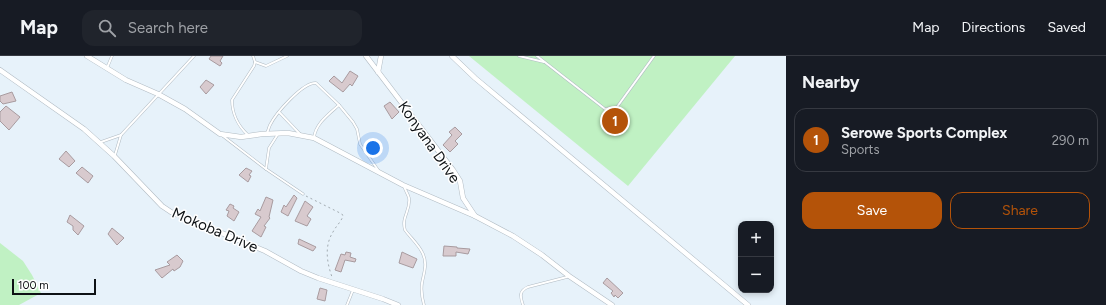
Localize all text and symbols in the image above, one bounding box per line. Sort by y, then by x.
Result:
search box [82,10,362,46]
text: Map [20,16,58,39]
icon: search [96,17,118,39]
text: Search here [128,19,208,37]
text: Map [912,19,940,36]
text: Directions [962,19,1025,36]
text: Saved [1047,19,1086,36]
text: Nearby [802,72,860,92]
street label: Konyana Drive [394,98,464,186]
pin: 1 [602,106,628,136]
text: Serowe Sports Complex [841,124,1007,142]
text: 1 [813,133,819,148]
text: 290 m [1052,133,1089,148]
your location [363,138,383,158]
text: Sports [841,142,880,157]
button: Save [802,192,942,229]
button: Share [950,192,1090,229]
street label: Mokoba Drive [169,204,261,256]
map controls [738,221,774,293]
button: + [738,221,774,257]
button: − [738,257,774,293]
scale bar [12,277,96,296]
text: 100 m [18,279,49,292]

